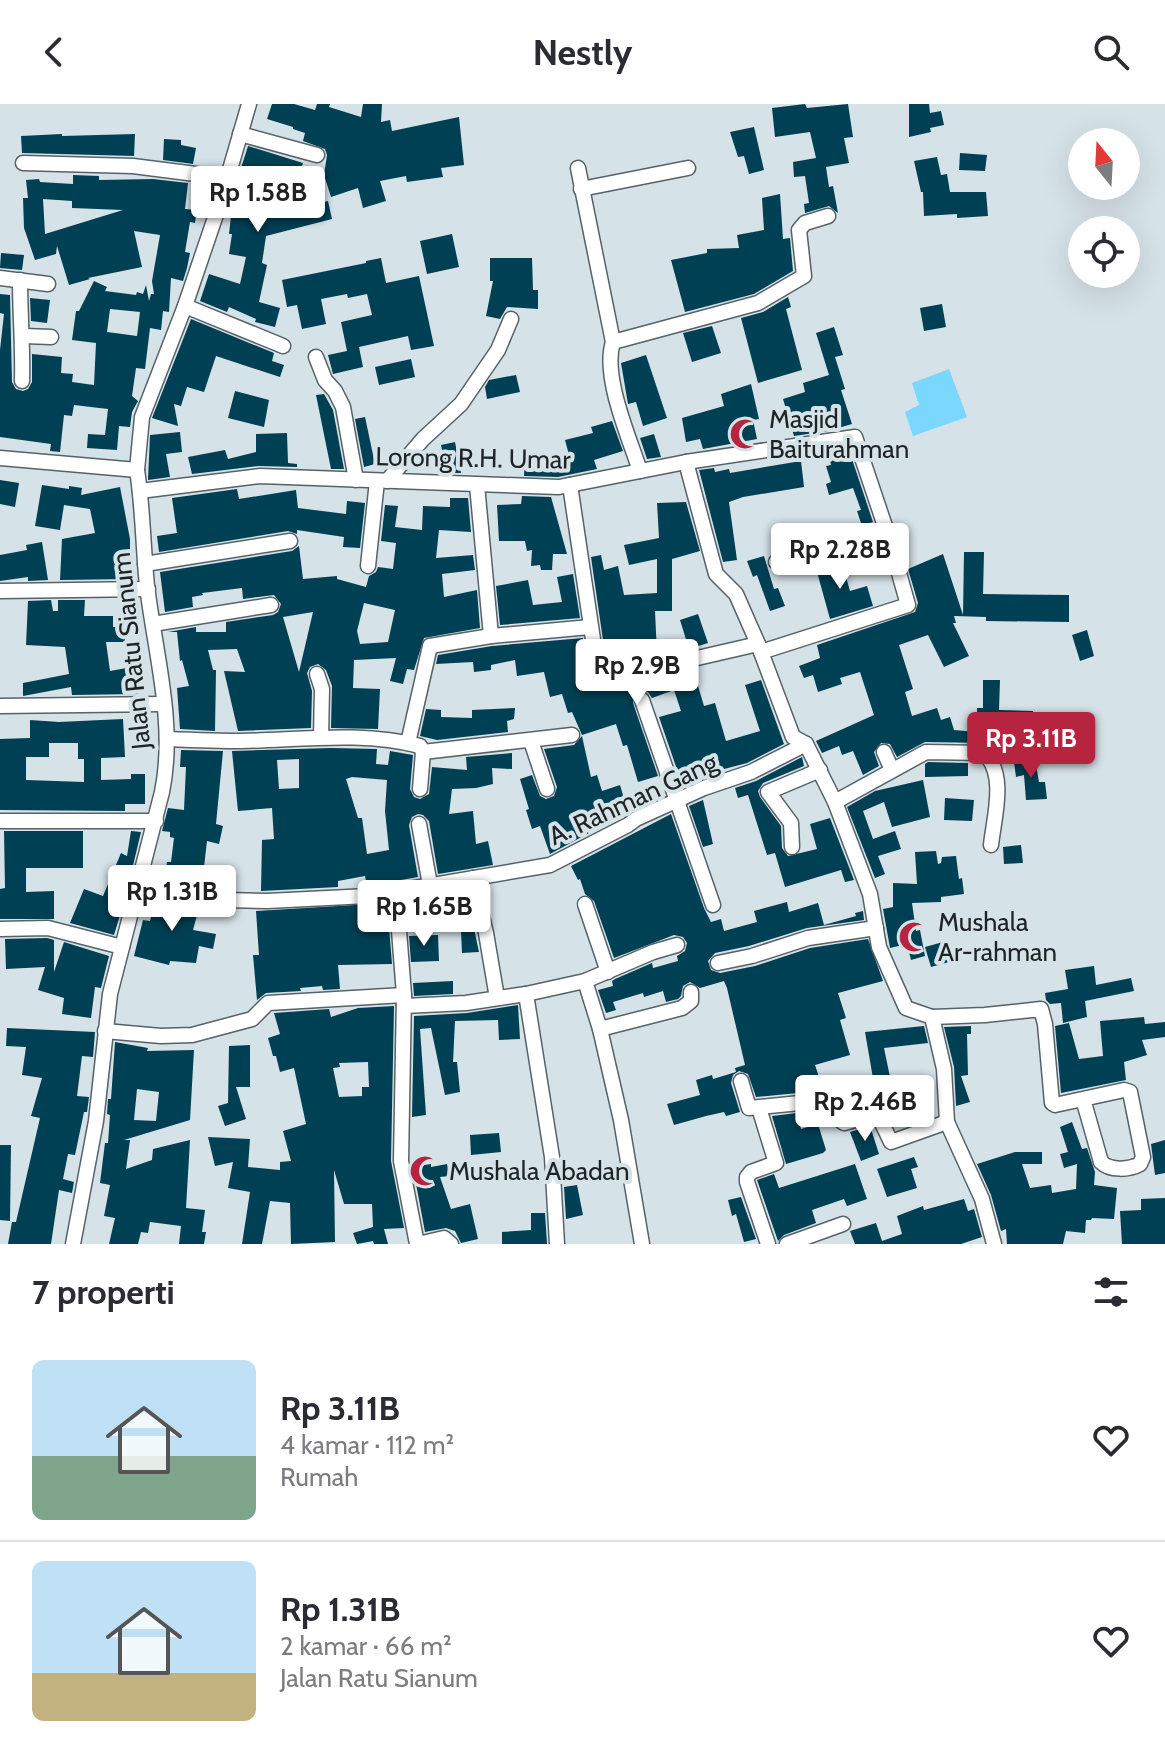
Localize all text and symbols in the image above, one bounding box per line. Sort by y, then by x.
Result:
icon: back [32,30,76,74]
text: Nestly [533,30,632,74]
icon: search [1089,30,1133,74]
north arrow [1068,128,1140,200]
map controls [1068,128,1140,288]
pin: Rp 1.58B [175,166,341,234]
text: Rp 1.58B [209,176,307,208]
button: locate [1068,216,1140,288]
place label: Masjid Baiturahman [769,403,909,465]
mosque icon: Masjid Baiturahman [728,417,762,451]
street label: Lorong R.H. Umar [375,440,572,476]
pin: Rp 2.28B [757,523,923,591]
text: Rp 2.28B [789,533,891,565]
street label: Jalan Ratu Sianum [105,551,157,752]
pin: Rp 2.9B [563,639,711,707]
text: Rp 2.9B [594,649,680,681]
pin: Rp 3.11B [948,712,1114,780]
text: Rp 3.11B [985,722,1077,754]
street label: A. Rahman Gang [544,745,723,852]
pin: Rp 1.31B [89,865,255,933]
text: Rp 1.31B [126,875,218,907]
pin: Rp 1.65B [341,880,507,948]
text: Rp 1.65B [375,890,473,922]
place label: Mushala Ar-rahman [938,906,1057,968]
mosque icon: Mushala Ar-rahman [897,920,931,954]
pin: Rp 2.46B [782,1075,948,1143]
text: Rp 2.46B [813,1085,917,1117]
mosque icon: Mushala Abadan [408,1154,442,1188]
place label: Mushala Abadan [449,1155,630,1187]
icon: filters [1089,1270,1133,1314]
text: 7 properti [32,1271,175,1313]
text: Rp 3.11B [280,1387,400,1429]
icon: home [96,1392,192,1488]
icon: heart [1089,1418,1133,1462]
text: 4 kamar · 112 m² [280,1429,454,1461]
text: Rumah [280,1461,358,1493]
text: Rp 1.31B [280,1588,400,1630]
icon: home [96,1593,192,1689]
icon: heart [1089,1619,1133,1663]
text: 2 kamar · 66 m² [280,1630,452,1662]
text: Jalan Ratu Sianum [280,1662,478,1694]

